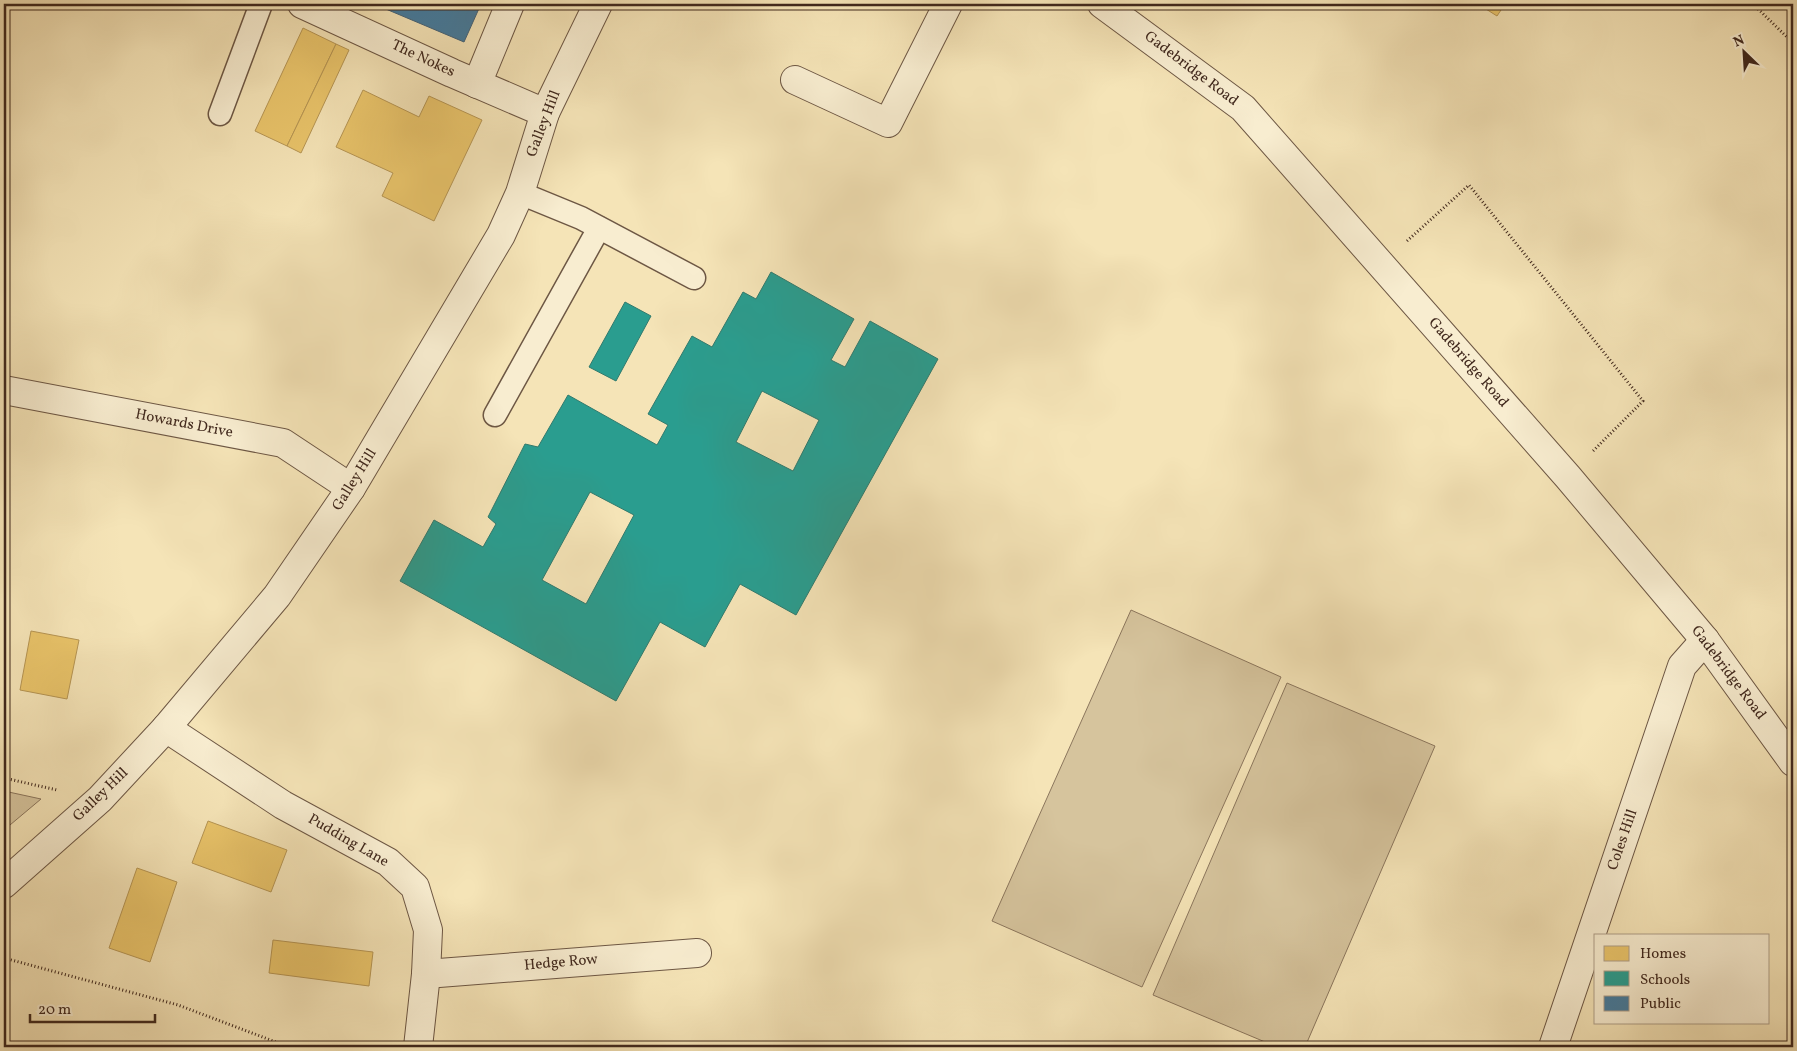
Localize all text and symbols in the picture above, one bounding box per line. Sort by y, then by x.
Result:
street label: Gadebridge Road [1140,27,1242,111]
north arrow [1720,28,1770,78]
text: N [1731,31,1748,52]
street label: The Nokes [388,35,458,83]
street label: Galley Hill [522,88,566,160]
street label: Gadebridge Road [1423,313,1513,413]
street label: Howards Drive [133,404,235,444]
street label: Galley Hill [328,445,382,515]
street label: Gadebridge Road [1686,622,1770,724]
street label: Galley Hill [69,763,133,827]
street label: Coles Hill [1603,807,1643,873]
street label: Pudding Lane [304,809,392,873]
legend [1594,934,1770,1024]
text: Homes [1640,944,1686,965]
street label: Hedge Row [523,949,599,977]
text: Schools [1640,970,1690,991]
scale bar [30,991,155,1023]
text: Public [1640,994,1681,1015]
text: 20 m [38,1000,71,1021]

